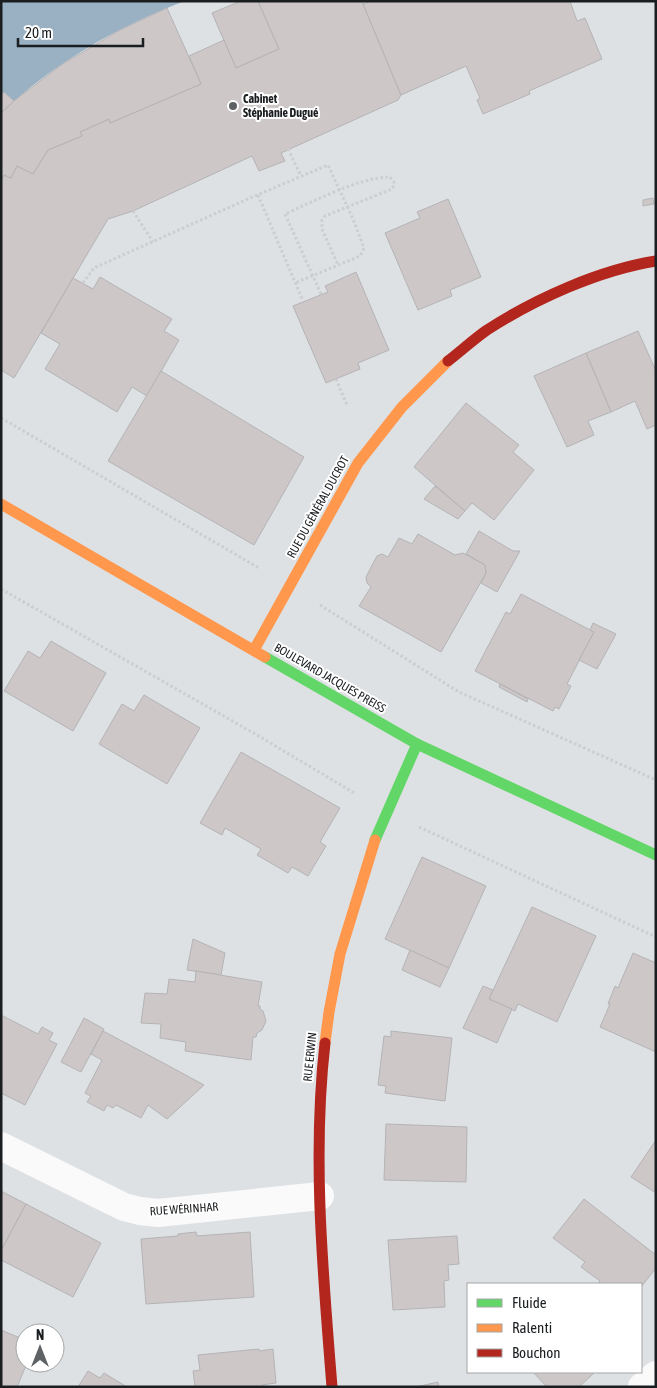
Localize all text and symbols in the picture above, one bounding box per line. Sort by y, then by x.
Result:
scale bar [18,15,142,47]
text: 20 m [25,24,52,41]
place label: Cabinet Stéphanie Dugué [243,92,319,120]
marker: Cabinet Stéphanie Dugué [227,100,239,112]
street label: RUE DU GÉNÉRAL DUCROT [284,453,352,560]
street label: BOULEVARD JACQUES PREISS [272,640,388,716]
street label: RUE ERWIN [300,1032,320,1082]
street label: RUE WÉRINHAR [149,1200,219,1218]
legend [467,1283,642,1373]
text: Fluide [512,1294,547,1311]
text: Ralenti [512,1319,552,1336]
north arrow [15,1323,65,1373]
text: N [36,1327,44,1343]
text: Bouchon [512,1344,561,1361]

